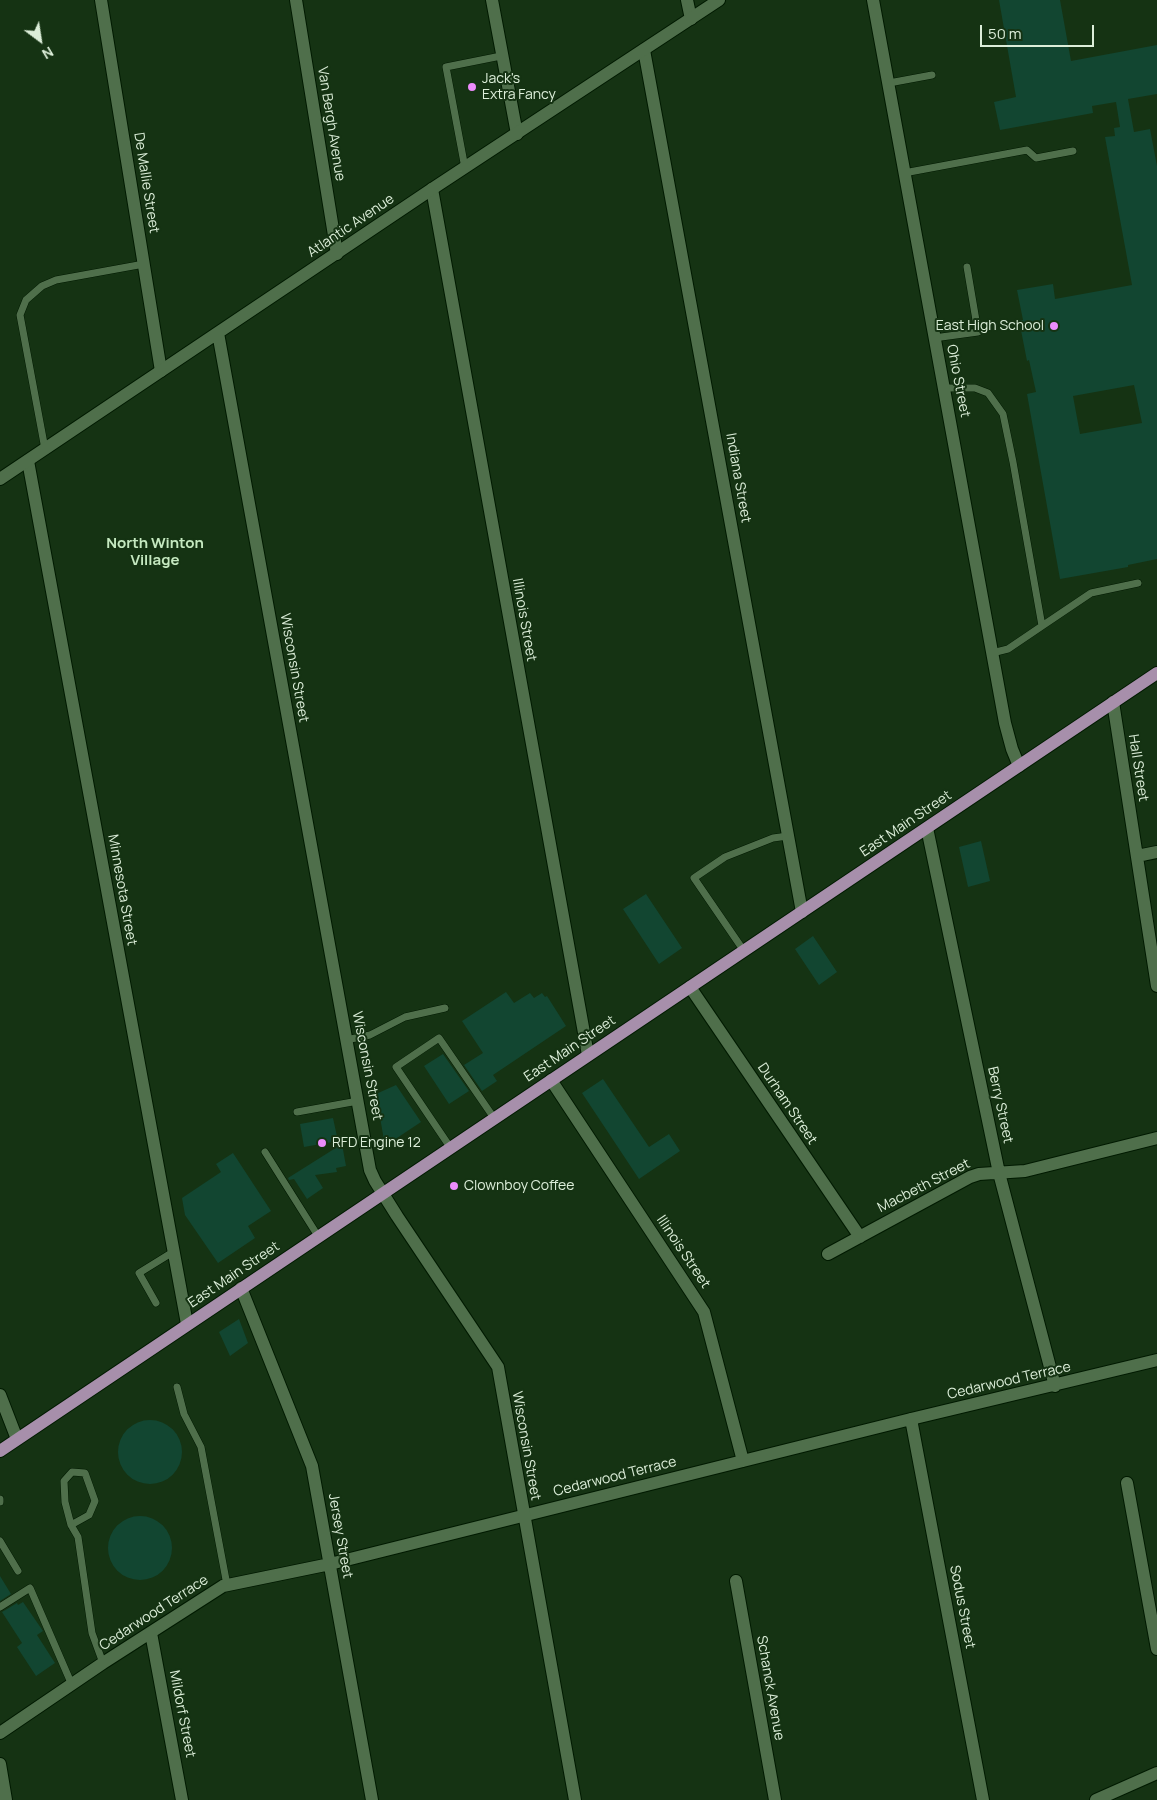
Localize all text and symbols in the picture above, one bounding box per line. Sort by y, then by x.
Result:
north arrow [15,15,65,65]
scale bar [982,15,1096,47]
text: 50 m [988,23,1022,44]
text: N [39,43,57,64]
street label: Van Bergh Avenue [314,66,348,182]
place label: Jack's Extra Fancy [482,71,556,104]
marker: Jack's Extra Fancy [466,81,478,93]
street label: De Mallie Street [130,131,162,235]
street label: Atlantic Avenue [304,191,398,261]
place label: East High School [936,318,1044,334]
marker: East High School [1048,320,1060,332]
street label: Ohio Street [943,343,973,419]
street label: Indiana Street [722,432,754,524]
district label: North Winton Village [106,535,204,570]
street label: Illinois Street [508,577,540,663]
street label: Wisconsin Street [276,612,312,724]
street label: Hall Street [1124,733,1152,803]
street label: East Main Street [857,787,955,861]
street label: Minnesota Street [104,833,140,947]
street label: Wisconsin Street [348,1010,386,1122]
street label: East Main Street [521,1012,619,1086]
street label: Durham Street [754,1060,820,1148]
street label: Berry Street [984,1065,1016,1145]
place label: RFD Engine 12 [332,1135,421,1151]
marker: RFD Engine 12 [316,1137,328,1149]
street label: Macbeth Street [875,1155,973,1217]
place label: Clownboy Coffee [464,1178,574,1194]
marker: Clownboy Coffee [448,1180,460,1192]
street label: Illinois Street [653,1212,713,1292]
street label: East Main Street [185,1238,283,1312]
street label: Cedarwood Terrace [946,1359,1072,1403]
street label: Wisconsin Street [508,1390,544,1502]
street label: Cedarwood Terrace [552,1454,678,1500]
street label: Jersey Street [324,1492,356,1580]
street label: Sodus Street [946,1564,978,1650]
street label: Cedarwood Terrace [97,1572,211,1654]
street label: Schanck Avenue [753,1634,787,1742]
street label: Mildorf Street [165,1669,199,1759]

